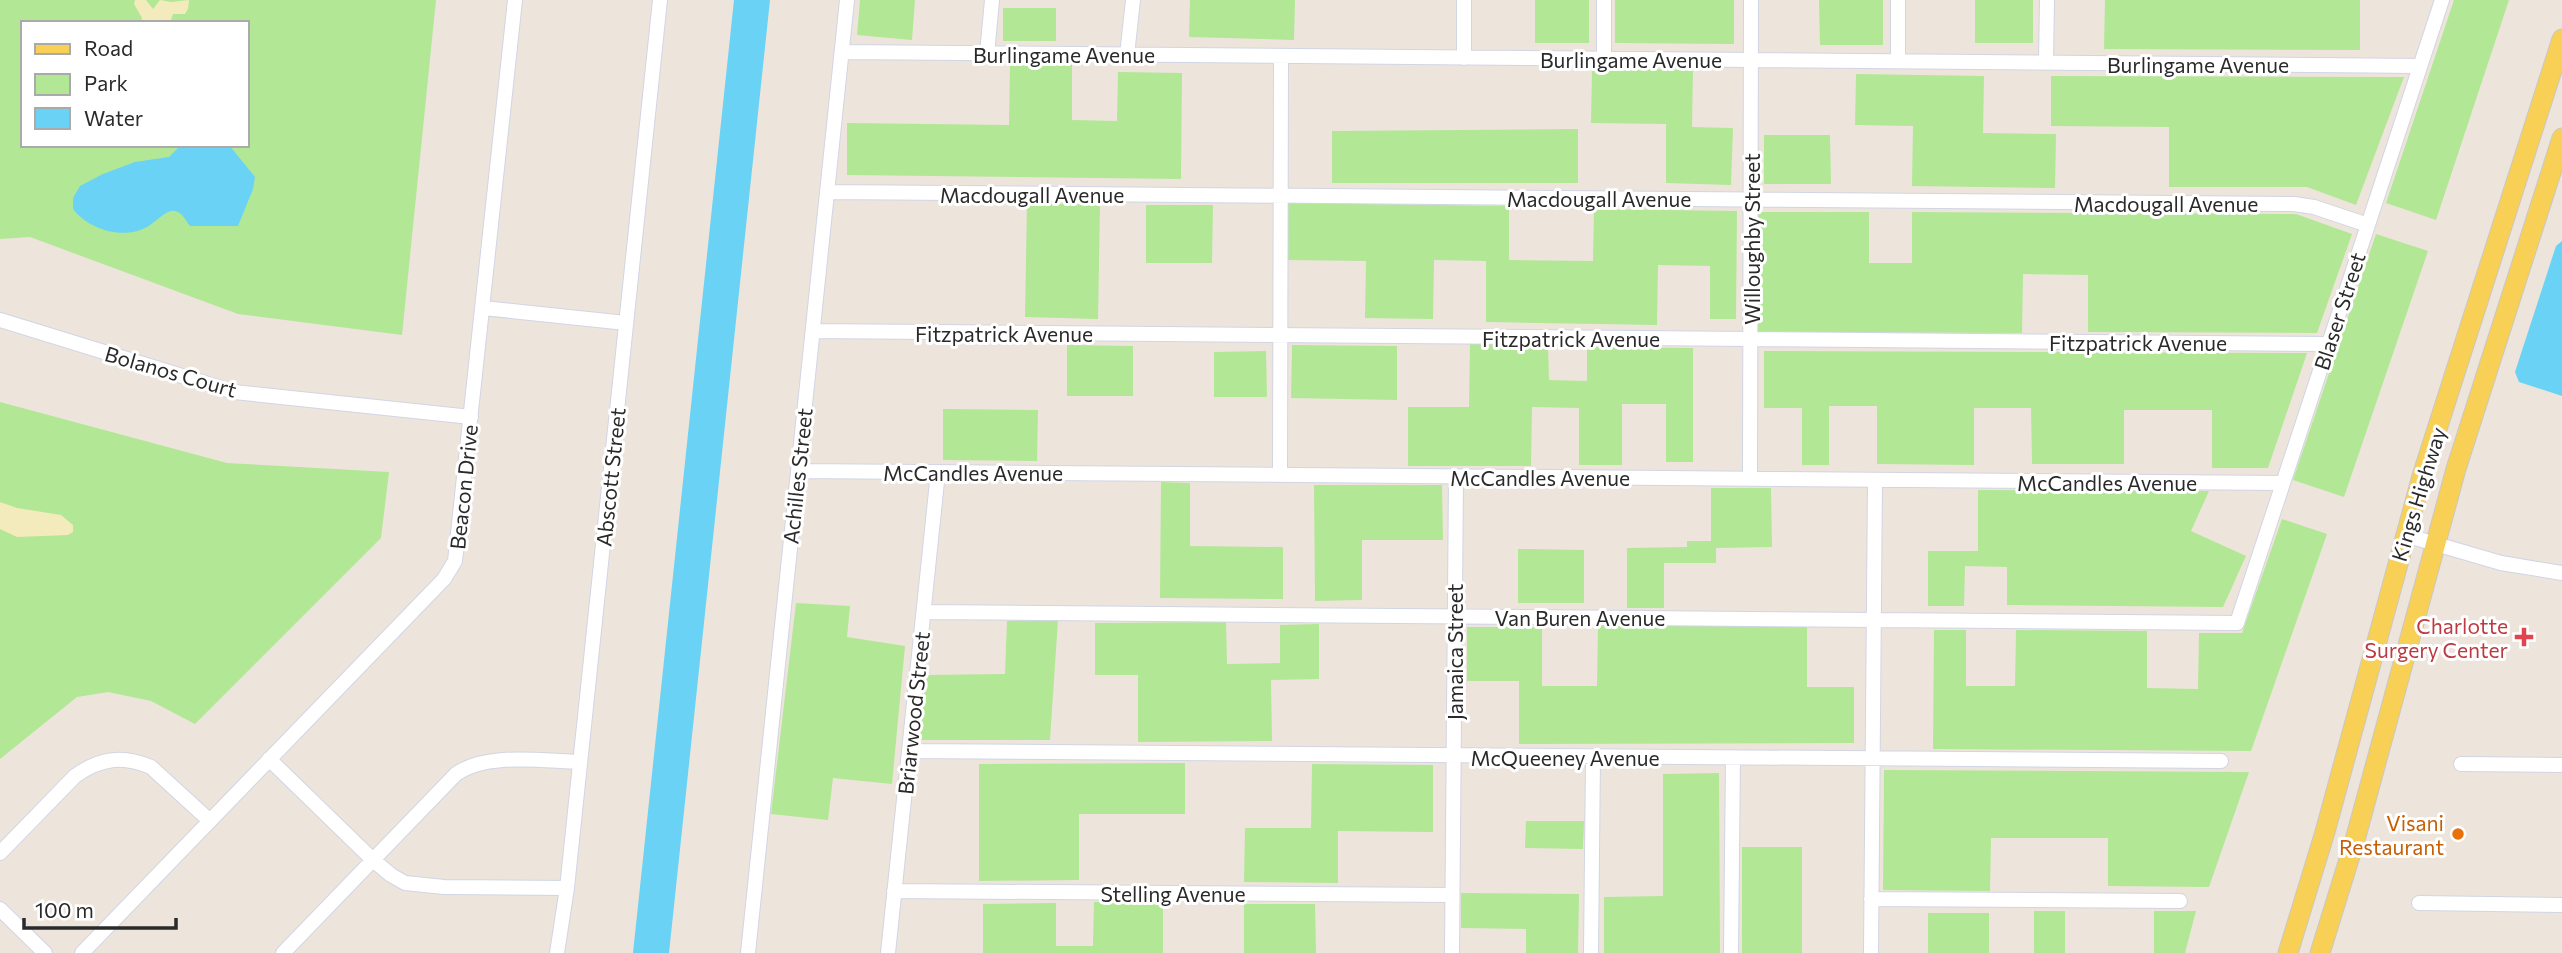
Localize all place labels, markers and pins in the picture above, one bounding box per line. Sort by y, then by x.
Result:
place label: Charlotte Surgery Center [2365,613,2508,662]
marker: Charlotte Surgery Center [2514,627,2534,647]
place label: Visani Restaurant [2339,810,2444,859]
marker: Visani Restaurant [2450,826,2466,842]

